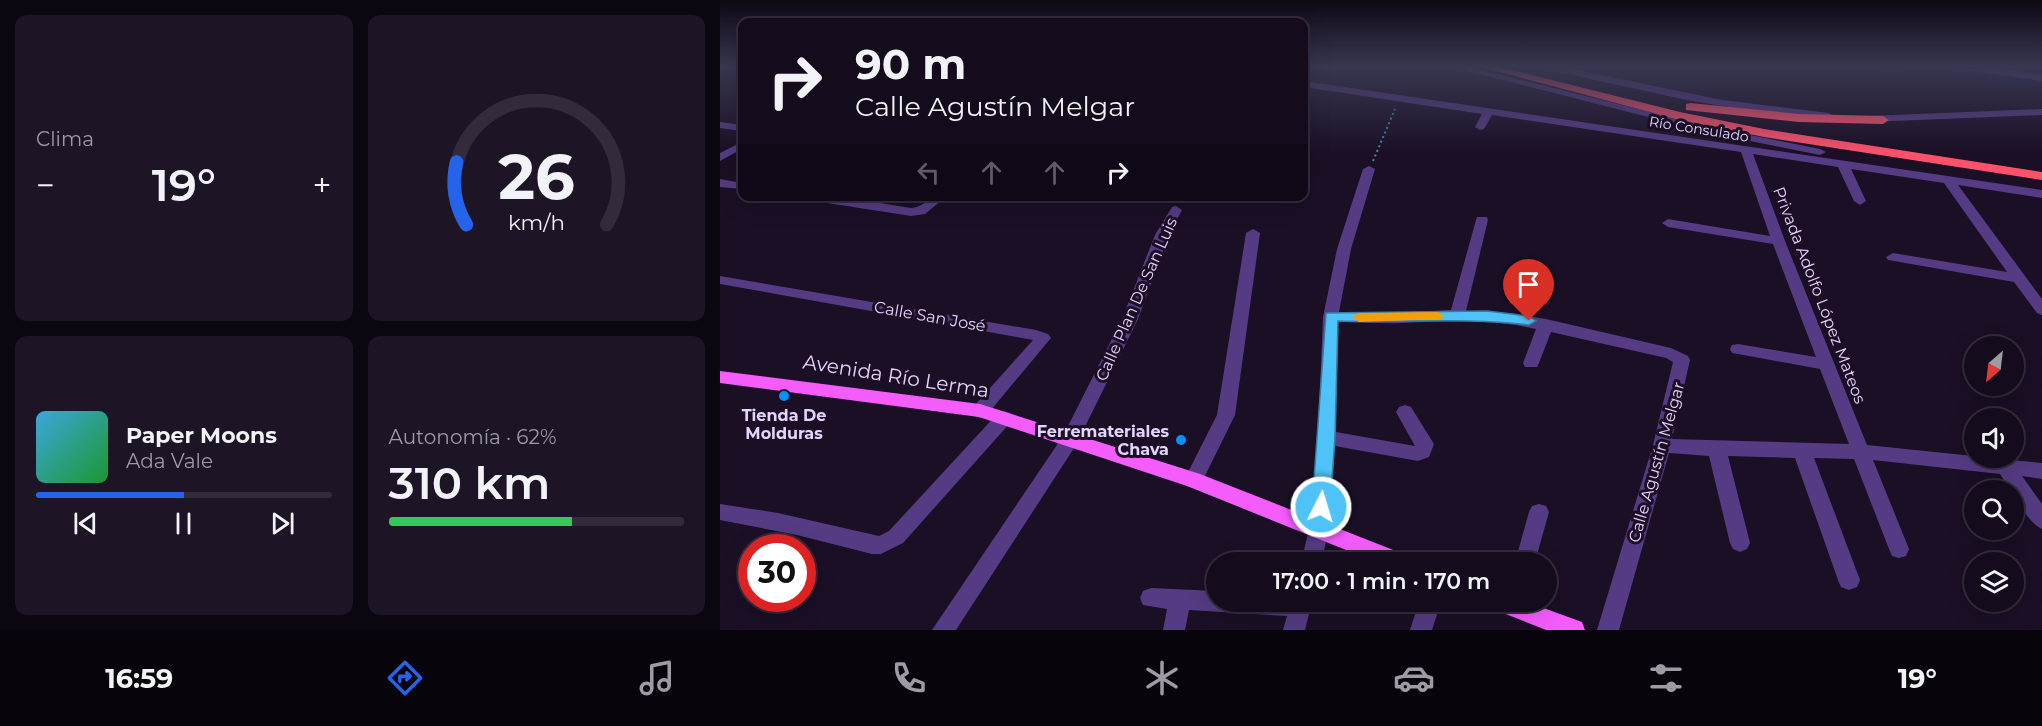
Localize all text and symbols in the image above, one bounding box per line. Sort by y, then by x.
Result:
text: 90 m [855,38,966,90]
icon: right [756,42,834,120]
text: Calle Agustín Melgar [855,90,1135,123]
street label: Río Consulado [1648,112,1750,146]
text: Clima [36,127,94,151]
text: 26 [498,139,575,215]
icon: left [912,156,945,189]
icon: ahead [975,156,1008,189]
icon: ahead [1038,156,1071,189]
icon: right [1101,156,1134,189]
text: 19° [152,157,216,212]
text: − [36,165,55,205]
text: + [313,165,332,205]
street label: Privada Adolfo López Mateos [1769,184,1870,406]
text: km/h [508,209,565,235]
street label: Calle Plan De San Luis [1092,214,1181,384]
pin [1503,259,1554,321]
icon: arrive [1512,268,1545,301]
street label: Calle San José [873,297,987,336]
north arrow [1964,336,2024,396]
map controls [1964,336,2024,612]
street label: Avenida Río Lerma [801,349,991,403]
street label: Calle Agustín Melgar [1624,380,1688,545]
marker: Tienda De Molduras [777,389,791,403]
place label: Tienda De Molduras [742,406,826,443]
button: sound [1964,408,2024,468]
text: Paper Moons [126,422,277,449]
place label: Ferremateriales Chava [1037,422,1170,459]
text: Autonomía · 62% [389,425,557,449]
marker: Ferremateriales Chava [1174,433,1188,447]
text: Ada Vale [126,449,213,473]
text: 310 km [389,455,550,510]
position arrow [1289,475,1353,539]
button: search [1964,480,2024,540]
icon: previous [69,507,102,540]
icon: pause [167,507,200,540]
icon: next [266,507,299,540]
speed limit sign: 30 [738,534,816,612]
button: layers [1964,552,2024,612]
text: 17:00 · 1 min · 170 m [1273,568,1490,595]
icon: directions [384,657,426,699]
icon: music [636,657,678,699]
icon: phone [888,657,930,699]
icon: climate [1141,657,1183,699]
icon: car [1393,657,1435,699]
icon: filters [1645,657,1687,699]
text: 16:59 [105,662,173,695]
text: 19° [1898,662,1937,695]

